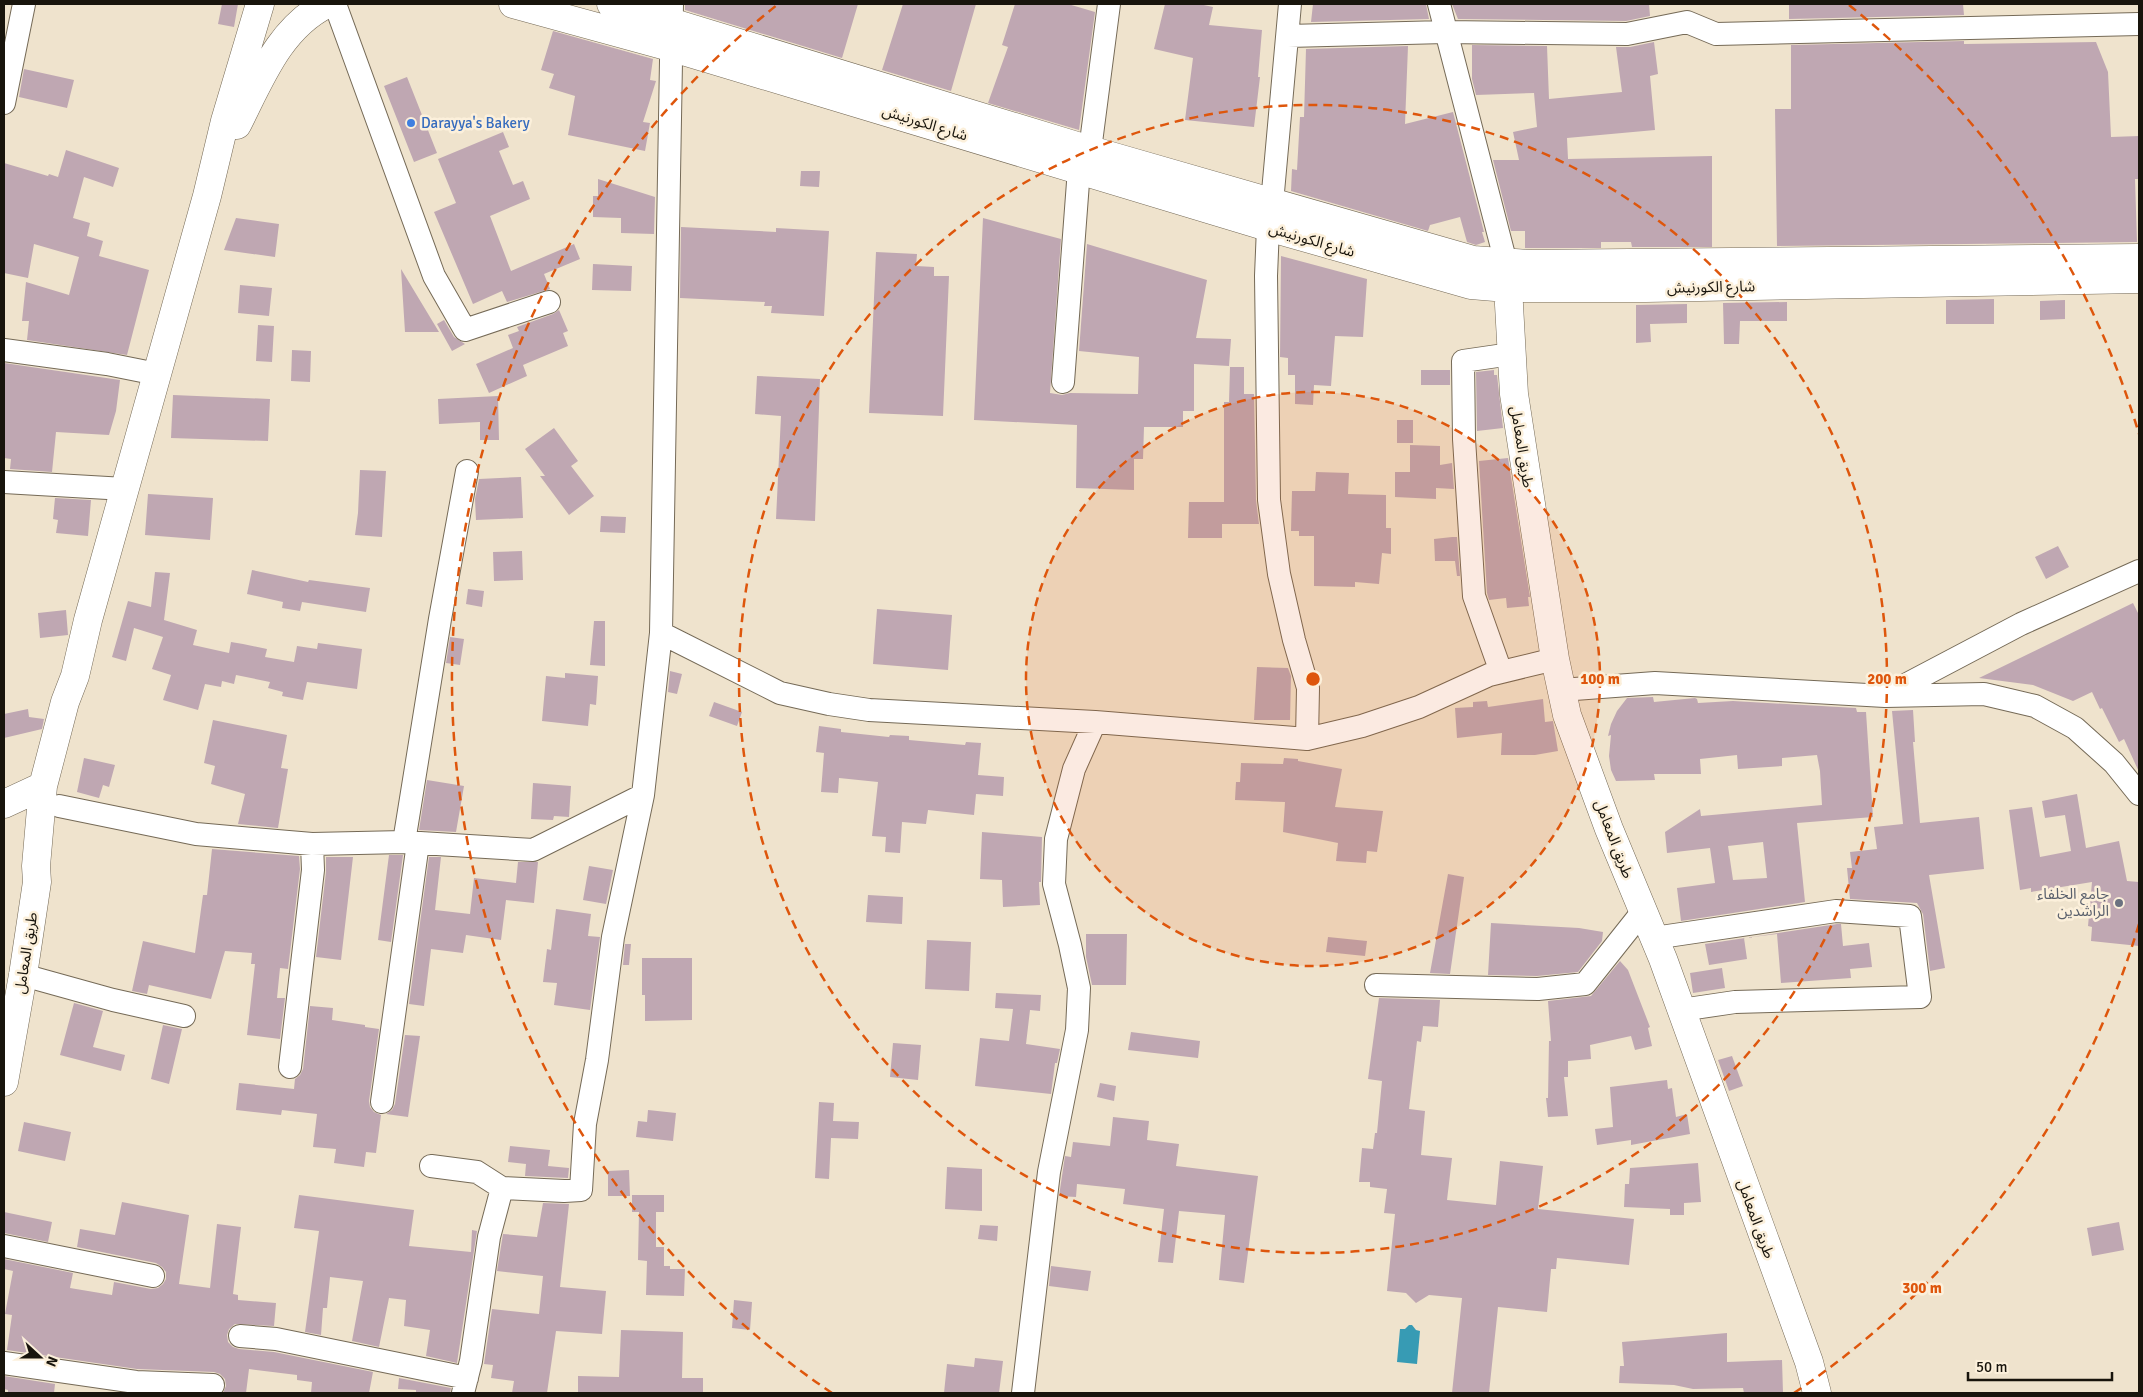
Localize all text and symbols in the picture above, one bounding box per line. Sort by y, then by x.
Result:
street label: شارع الكورنيش [879,101,970,147]
place label: Darayya's Bakery [421,114,530,132]
marker: Darayya's Bakery [405,117,417,129]
street label: شارع الكورنيش [1266,219,1357,264]
street label: شارع الكورنيش [1667,277,1756,300]
street label: طريق المعامل [1506,405,1537,489]
centre of rings [1304,670,1322,688]
text: 100 m [1580,670,1620,688]
text: 200 m [1867,670,1907,688]
street label: طريق المعامل [1590,797,1637,881]
place label: جامع الخلفاء الراشدين [2037,885,2109,920]
marker: جامع الخلفاء الراشدين [2113,897,2125,909]
street label: طريق المعامل [11,911,42,995]
street label: طريق المعامل [1732,1177,1779,1261]
text: 300 m [1902,1279,1942,1297]
north arrow [15,1332,65,1382]
scale bar [1968,1350,2112,1382]
text: N [42,1354,61,1369]
text: 50 m [1976,1358,2007,1376]

